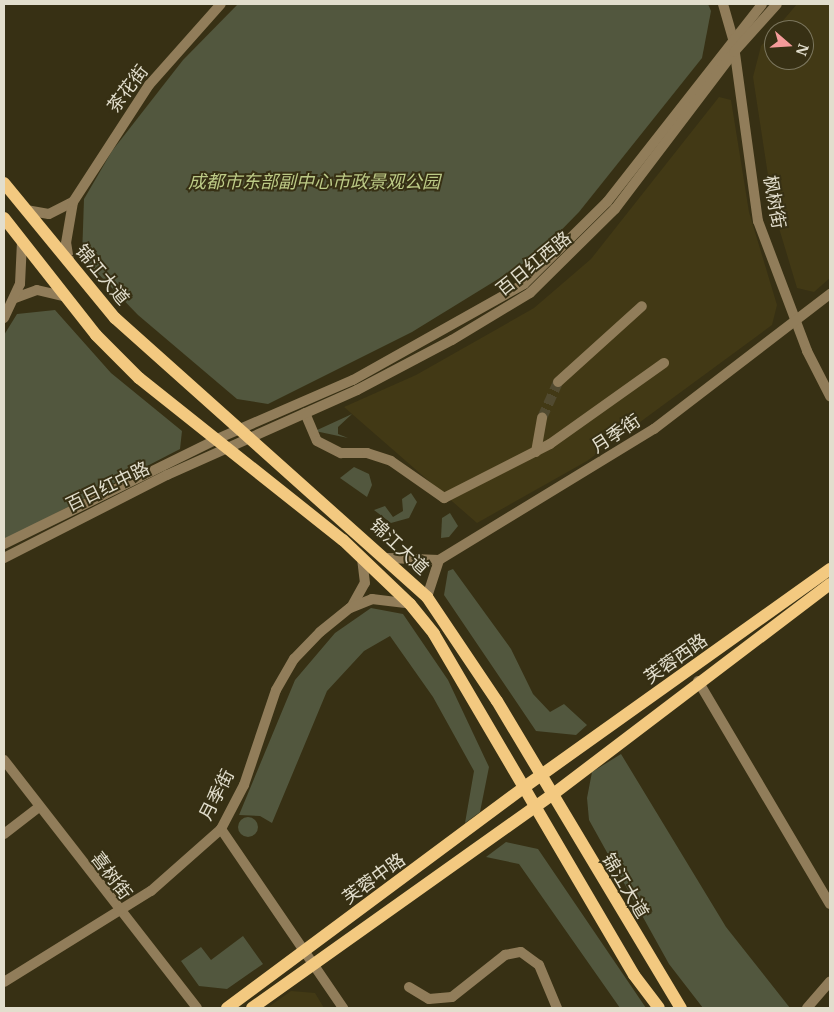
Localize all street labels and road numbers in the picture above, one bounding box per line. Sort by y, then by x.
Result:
street label: 茶花街 [103,61,153,117]
street label: 枫树街 [759,174,789,230]
street label: 百日红西路 [492,227,576,301]
street label: 锦江大道 [71,240,133,310]
street label: 月季街 [587,410,645,458]
street label: 百日红中路 [63,458,153,516]
street label: 锦江大道 [365,515,433,579]
street label: 芙蓉西路 [640,630,712,688]
street label: 月季街 [195,766,239,824]
street label: 喜树街 [86,848,136,904]
street label: 芙蓉中路 [339,849,409,909]
street label: 锦江大道 [597,850,653,922]

